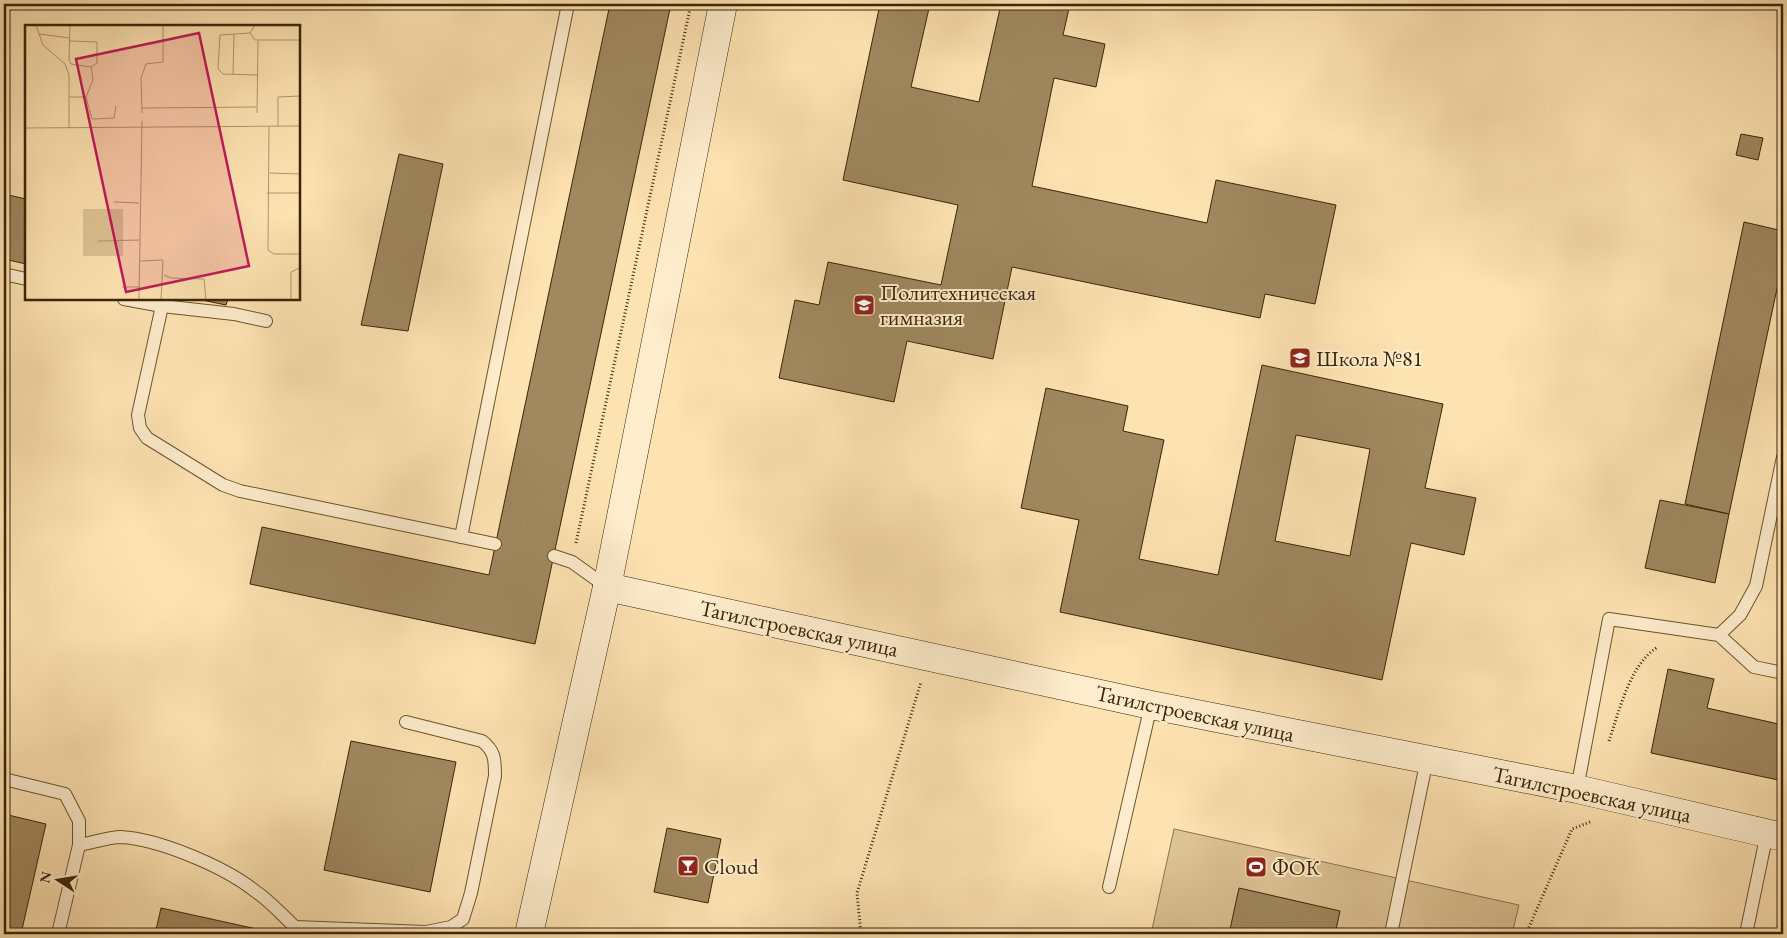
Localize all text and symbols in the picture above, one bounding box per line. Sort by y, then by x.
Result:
inset map [25,25,300,300]
place label: Политехническая гимназия [880,278,1036,332]
school or university icon: Политехническая гимназия [852,293,876,317]
place label: Школа №81 [1316,344,1423,373]
school or university icon: Школа №81 [1288,346,1312,370]
street label: Тагилстроевская улица [697,593,901,664]
street label: Тагилстроевская улица [1093,678,1297,749]
street label: Тагилстроевская улица [1490,759,1694,830]
place label: Cloud [704,852,759,881]
place label: ФОК [1272,853,1321,882]
bar icon: Cloud [676,854,700,878]
sports icon: ФОК [1244,855,1268,879]
north arrow [32,856,82,906]
text: N [35,869,55,885]

